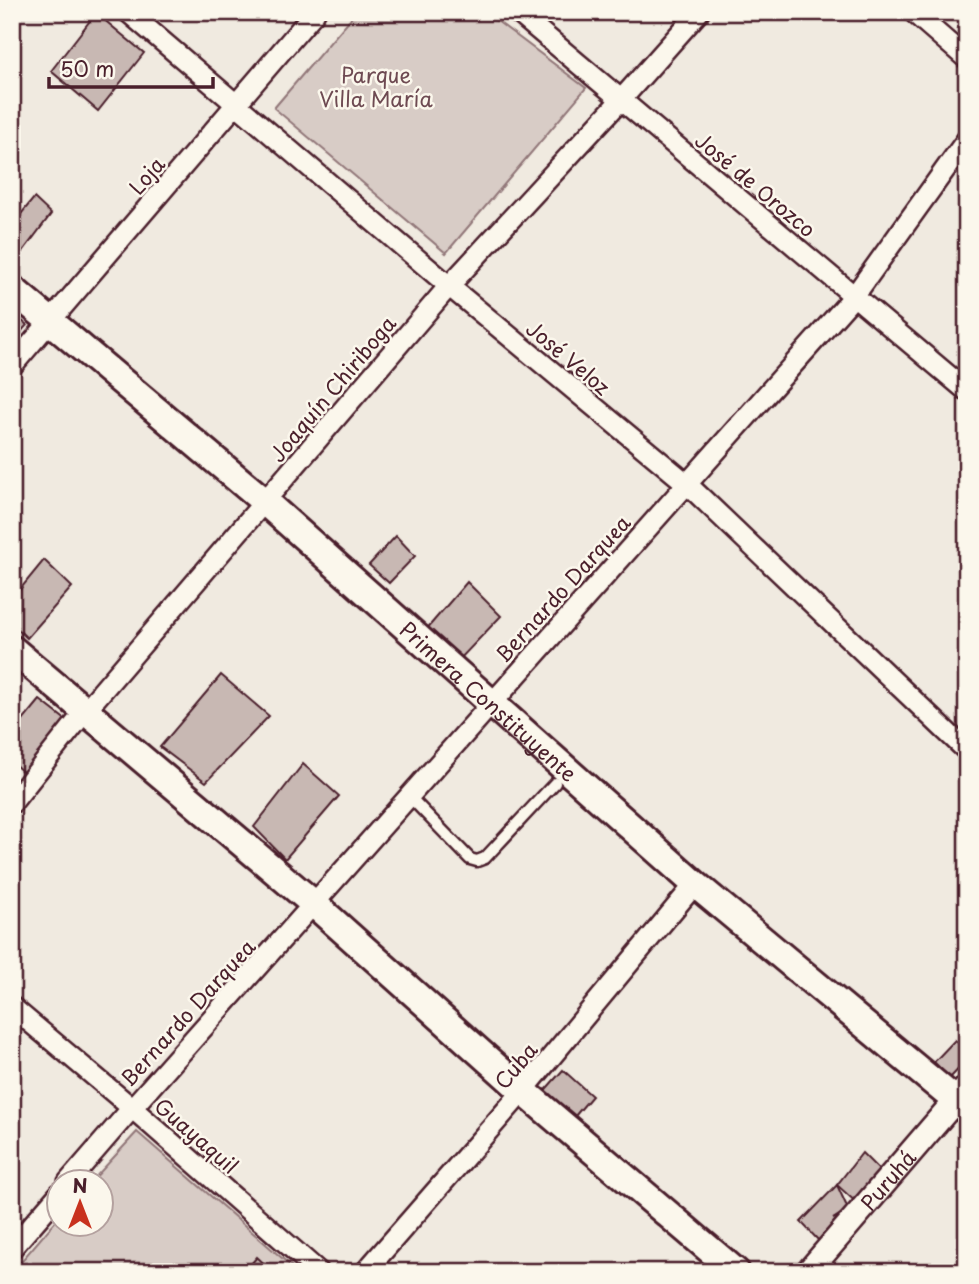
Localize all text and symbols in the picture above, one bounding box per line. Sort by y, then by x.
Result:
scale bar [49,46,214,90]
text: 50 m [60,52,114,84]
park label: Parque Villa María [319,58,433,114]
street label: José de Orozco [689,124,823,244]
street label: Loja [120,149,172,201]
street label: Joaquín Chiriboga [261,308,403,468]
street label: José Veloz [520,312,618,402]
street label: Bernardo Darquea [487,507,637,669]
street label: Primera Constituyente [393,613,585,788]
street label: Bernardo Darquea [112,931,262,1093]
street label: Cuba [486,1034,544,1096]
street label: Guayaquil [148,1089,246,1181]
street label: Puruhá [852,1142,923,1217]
north arrow [46,1168,116,1238]
text: N [72,1171,88,1199]

